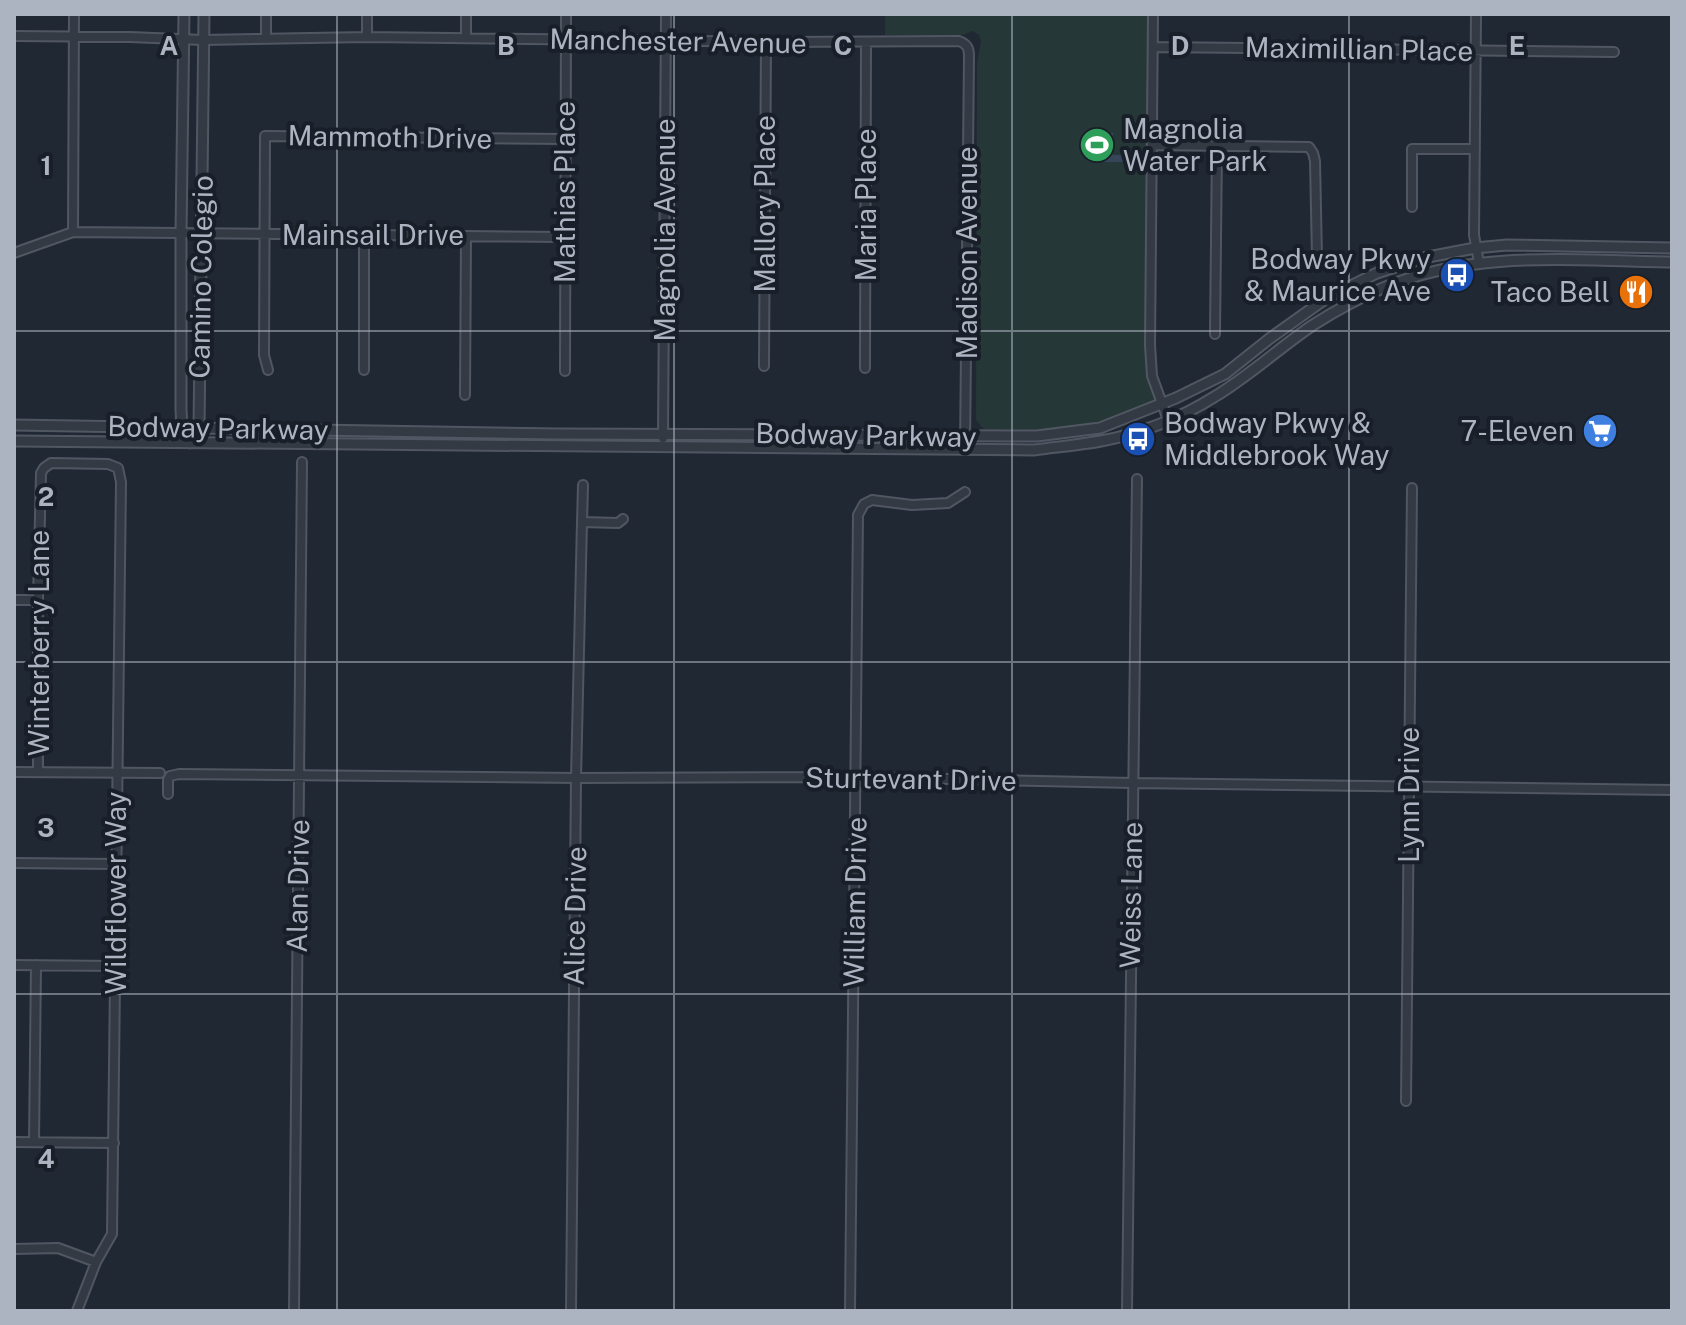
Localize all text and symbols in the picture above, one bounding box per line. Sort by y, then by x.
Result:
street label: Manchester Avenue [549,22,807,59]
text: A [160,30,179,61]
text: B [497,30,515,61]
text: C [834,30,852,61]
text: D [1171,30,1189,61]
street label: Maximillian Place [1244,30,1474,67]
text: E [1509,30,1525,61]
street label: Mathias Place [548,101,581,283]
place label: Magnolia Water Park [1123,112,1267,177]
street label: Mallory Place [748,115,781,293]
street label: Mammoth Drive [287,118,493,155]
street label: Magnolia Avenue [648,118,681,342]
sports icon: Magnolia Water Park [1078,126,1116,164]
street label: Maria Place [849,129,882,282]
street label: Madison Avenue [950,146,983,360]
text: 1 [40,150,52,181]
street label: Camino Colegio [182,175,219,379]
street label: Mainsail Drive [282,218,464,251]
place label: Bodway Pkwy & Maurice Ave [1244,242,1431,307]
bus stop icon: Bodway Pkwy & Maurice Ave [1438,256,1476,294]
restaurant icon: Taco Bell [1617,273,1655,311]
place label: Taco Bell [1491,275,1610,308]
place label: Bodway Pkwy & Middlebrook Way [1164,406,1389,471]
street label: Bodway Parkway [107,409,329,446]
supermarket icon: 7-Eleven [1581,412,1619,450]
place label: 7-Eleven [1460,414,1574,447]
street label: Bodway Parkway [755,416,977,453]
bus stop icon: Bodway Pkwy & Middlebrook Way [1119,420,1157,458]
text: 2 [38,481,54,512]
street label: Winterberry Lane [22,530,55,756]
street label: Lynn Drive [1392,727,1425,863]
street label: Sturtevant Drive [805,760,1017,797]
street label: Wildflower Way [99,792,132,994]
text: 3 [37,812,55,843]
street label: William Drive [837,816,872,988]
street label: Alan Drive [280,819,315,953]
street label: Weiss Lane [1113,821,1148,968]
street label: Alice Drive [557,846,592,986]
text: 4 [37,1143,55,1174]

